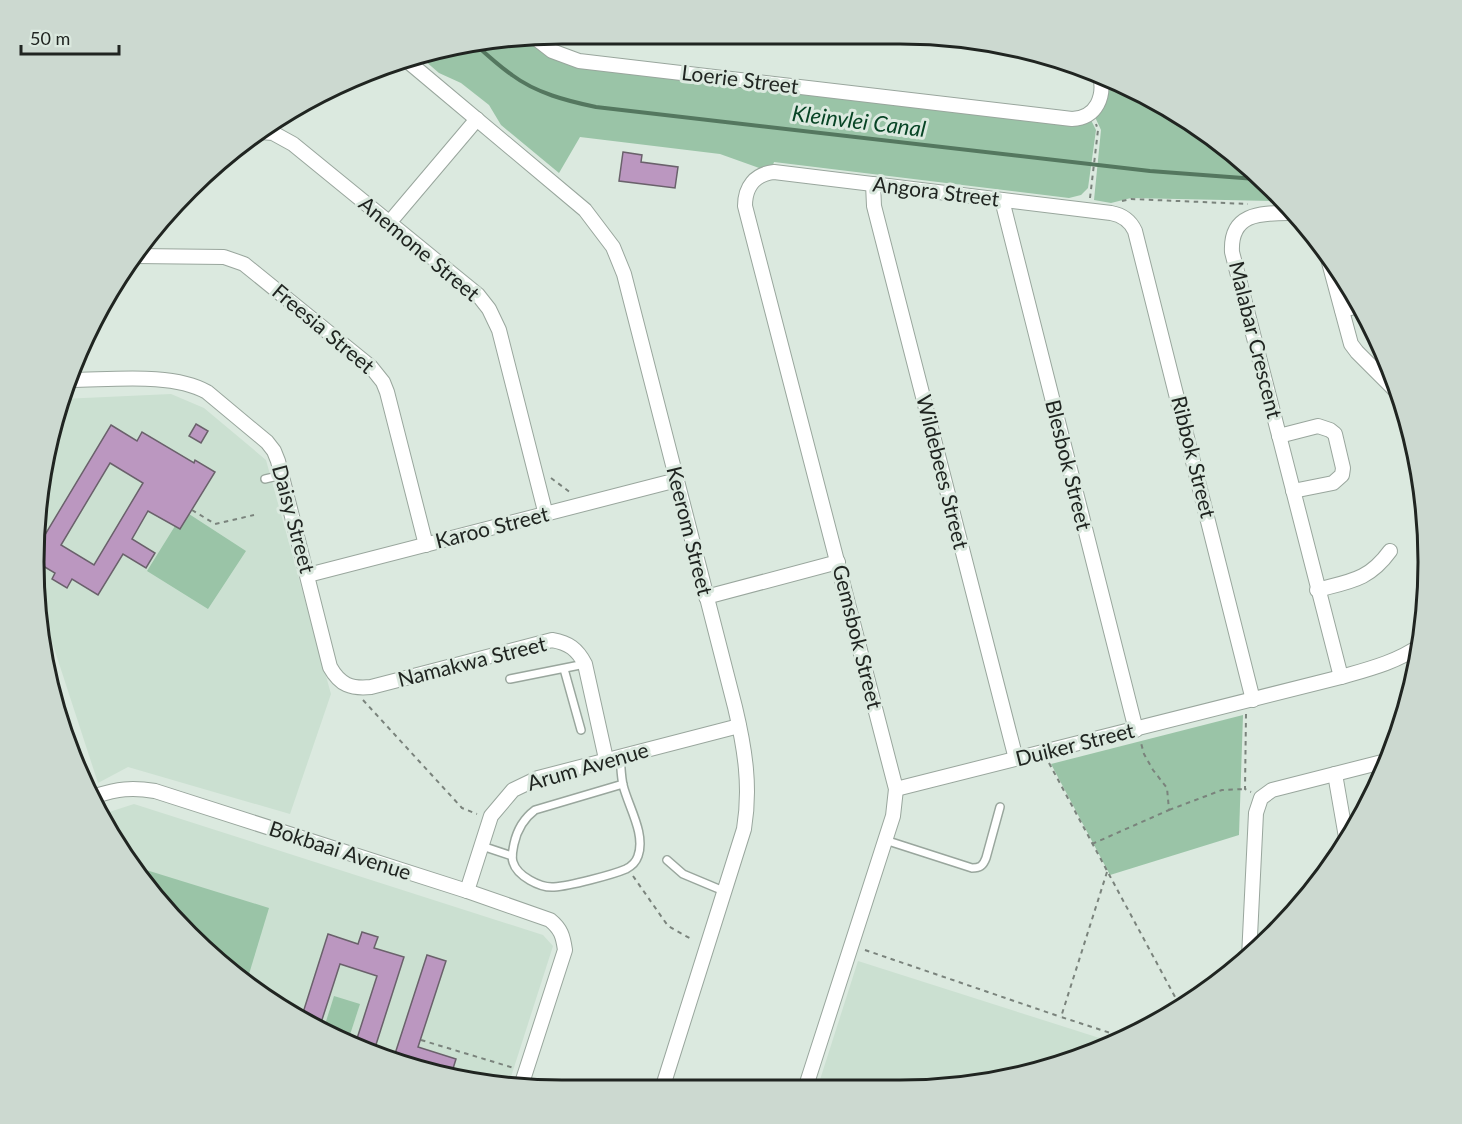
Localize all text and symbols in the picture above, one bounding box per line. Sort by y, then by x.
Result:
scale bar [21,18,118,56]
text: 50 m [30,27,70,49]
street label: Loerie Street [680,59,800,98]
water label: Kleinvlei Canal [791,99,927,142]
street label: Angora Street [872,170,1001,211]
street label: Anemone Street [355,190,486,306]
street label: Malabar Crescent [1225,258,1288,421]
street label: Freesia Street [268,278,380,378]
street label: Wildebees Street [912,392,975,552]
street label: Ribbok Street [1167,393,1222,521]
street label: Blesbok Street [1041,397,1098,533]
street label: Daisy Street [268,462,321,576]
street label: Keerom Street [662,463,719,598]
street label: Karoo Street [432,500,551,553]
street label: Gemsbok Street [828,562,889,712]
street label: Namakwa Street [395,630,549,691]
street label: Duiker Street [1013,717,1137,770]
street label: Arum Avenue [524,736,651,795]
street label: Bokbaai Avenue [266,815,415,884]

